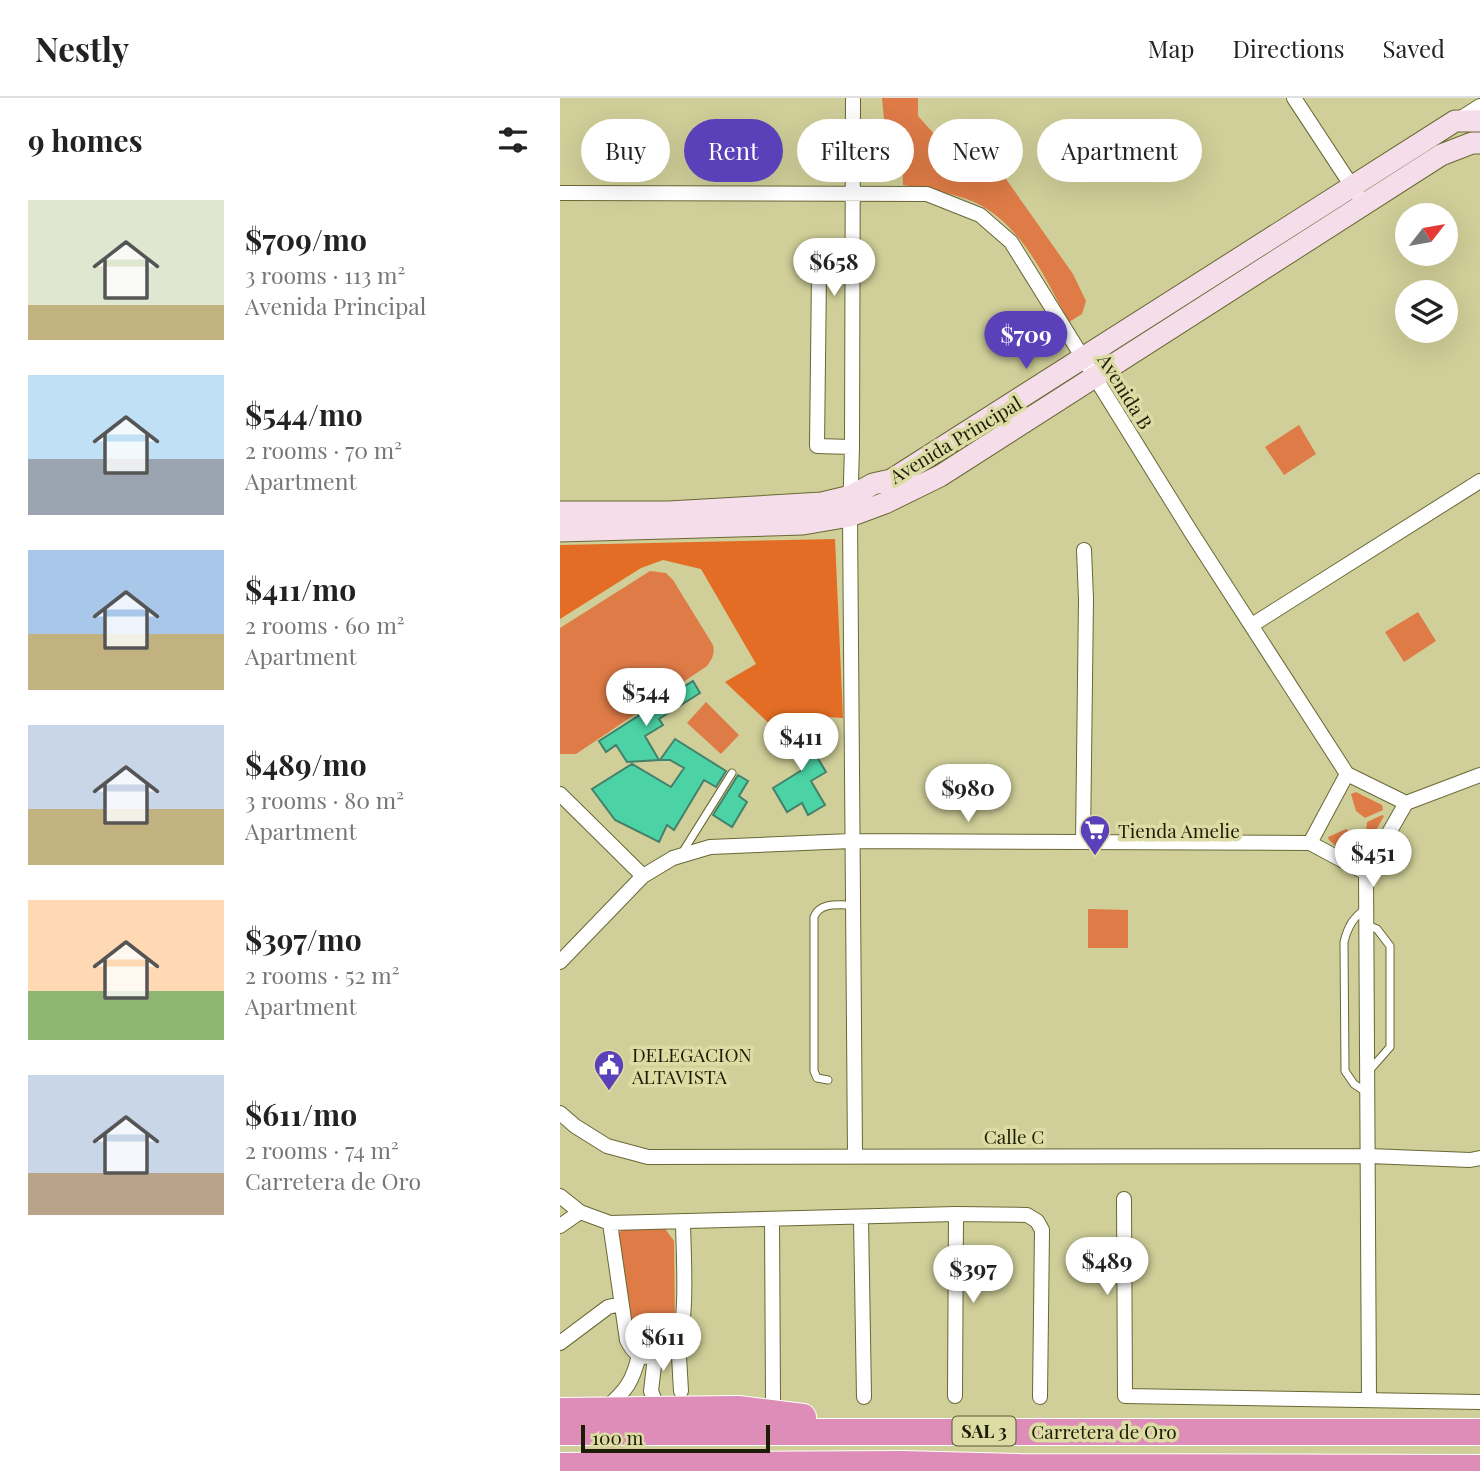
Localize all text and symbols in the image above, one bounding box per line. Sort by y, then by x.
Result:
text: Nestly [35,26,129,70]
text: Map [1148,32,1194,64]
text: Directions [1232,32,1345,64]
text: Saved [1383,32,1445,64]
chip: Buy [581,119,670,182]
chip: Rent [684,119,783,182]
chip: Filters [797,119,914,182]
chip: New [928,119,1023,182]
chip: Apartment [1037,119,1202,182]
text: 9 homes [28,120,143,160]
icon: filters [494,121,532,159]
north arrow [1395,203,1458,266]
map controls [1395,203,1458,343]
text: $709/mo [245,219,367,259]
icon: home [84,228,168,312]
pin: $658 [793,238,875,298]
text: $658 [809,245,859,276]
text: 3 rooms · 113 m² [245,259,405,290]
button: layers [1395,280,1458,343]
text: Avenida Principal [245,290,426,321]
pin: $709 [985,312,1067,371]
text: $709 [1000,318,1052,349]
street label: Avenida B [1092,347,1159,434]
street label: Avenida Principal [883,389,1026,489]
text: $544/mo [245,394,363,434]
icon: home [84,403,168,487]
text: 2 rooms · 70 m² [245,434,402,465]
text: Apartment [245,465,357,496]
text: $411/mo [245,569,356,609]
icon: home [84,578,168,662]
text: 2 rooms · 60 m² [245,609,405,640]
text: Apartment [245,640,357,671]
pin: $544 [605,668,687,728]
text: $544 [622,675,670,706]
pin: $411 [760,714,842,773]
text: $411 [780,720,822,751]
text: $489/mo [245,744,367,784]
icon: home [84,753,168,837]
pin: $980 [927,764,1009,824]
text: $980 [941,771,995,802]
text: 3 rooms · 80 m² [245,784,404,815]
supermarket icon: Tienda Amelie [1078,813,1112,857]
text: Apartment [245,815,357,846]
place label: Tienda Amelie [1118,817,1240,843]
pin: $451 [1332,830,1414,889]
text: $451 [1351,836,1395,867]
text: $397/mo [245,919,362,959]
icon: home [84,928,168,1012]
text: 2 rooms · 52 m² [245,959,399,990]
text: Apartment [245,990,357,1021]
place label: DELEGACION ALTAVISTA [631,1041,752,1089]
public building icon: DELEGACION ALTAVISTA [592,1048,626,1092]
text: $611/mo [245,1094,357,1134]
icon: home [84,1103,168,1187]
street label: Calle C [984,1123,1044,1149]
text: 2 rooms · 74 m² [245,1134,399,1165]
text: Carretera de Oro [245,1165,421,1196]
pin: $489 [1066,1238,1148,1297]
text: $489 [1082,1244,1132,1275]
pin: $397 [932,1246,1014,1305]
text: $397 [949,1252,997,1283]
pin: $611 [622,1314,704,1373]
text: $611 [641,1320,685,1351]
road number: SAL 3 [952,1416,1016,1446]
street label: Carretera de Oro [1031,1418,1177,1444]
scale bar [581,1422,770,1454]
text: 100 m [592,1424,643,1450]

